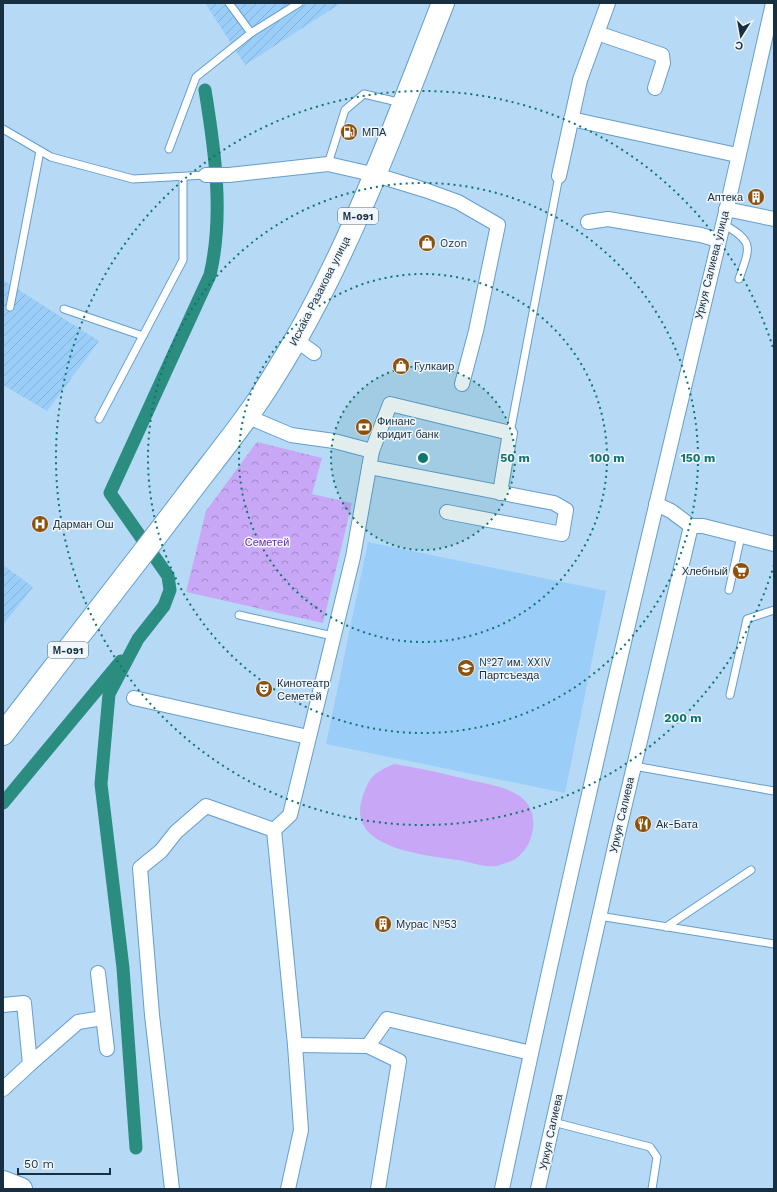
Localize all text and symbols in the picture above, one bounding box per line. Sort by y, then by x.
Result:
north arrow [721,16,761,56]
text: С [734,38,744,52]
fuel station icon: МПА [339,122,359,142]
place label: МПА [362,126,387,139]
building icon: Аптека [746,187,766,207]
place label: Аптека [708,191,744,204]
road number: М-091 [338,208,378,224]
street label: Уркуя Салиева улица [692,209,732,321]
street label: Исхака Разакова улица [287,233,354,348]
shop icon: Ozon [417,233,437,253]
place label: Ozon [440,237,467,250]
shop icon: Гулкаир [391,356,411,376]
place label: Гулкаир [414,360,454,373]
place label: Финанс кридит банк [377,415,439,441]
bank icon: Финанс кридит банк [354,417,374,437]
centre of rings [416,451,430,465]
text: 50 m [500,451,530,465]
text: 100 m [589,451,625,465]
text: 150 m [681,451,715,465]
hospital icon: Дарман Ош [30,514,50,534]
place label: Дарман Ош [53,518,114,531]
park label: Семетей [245,536,289,549]
supermarket icon: Хлебный [731,561,751,581]
place label: Хлебный [682,565,728,578]
road number: М-091 [48,642,88,658]
place label: №27 им. XXIV Партсъезда [479,656,551,682]
school or university icon: №27 им. XXIV Партсъезда [456,658,476,678]
place label: Кинотеатр Семетей [277,677,330,703]
theatre icon: Кинотеатр Семетей [254,679,274,699]
text: 200 m [664,711,702,725]
street label: Уркуя Салиева [607,775,637,854]
restaurant icon: Ак-Бата [633,814,653,834]
place label: Ак-Бата [656,818,699,831]
building icon: Мурас №53 [373,914,393,934]
place label: Мурас №53 [396,918,457,931]
street label: Уркуя Салиева [537,1092,566,1171]
scale bar [18,1150,110,1176]
text: 50 m [24,1157,54,1171]

